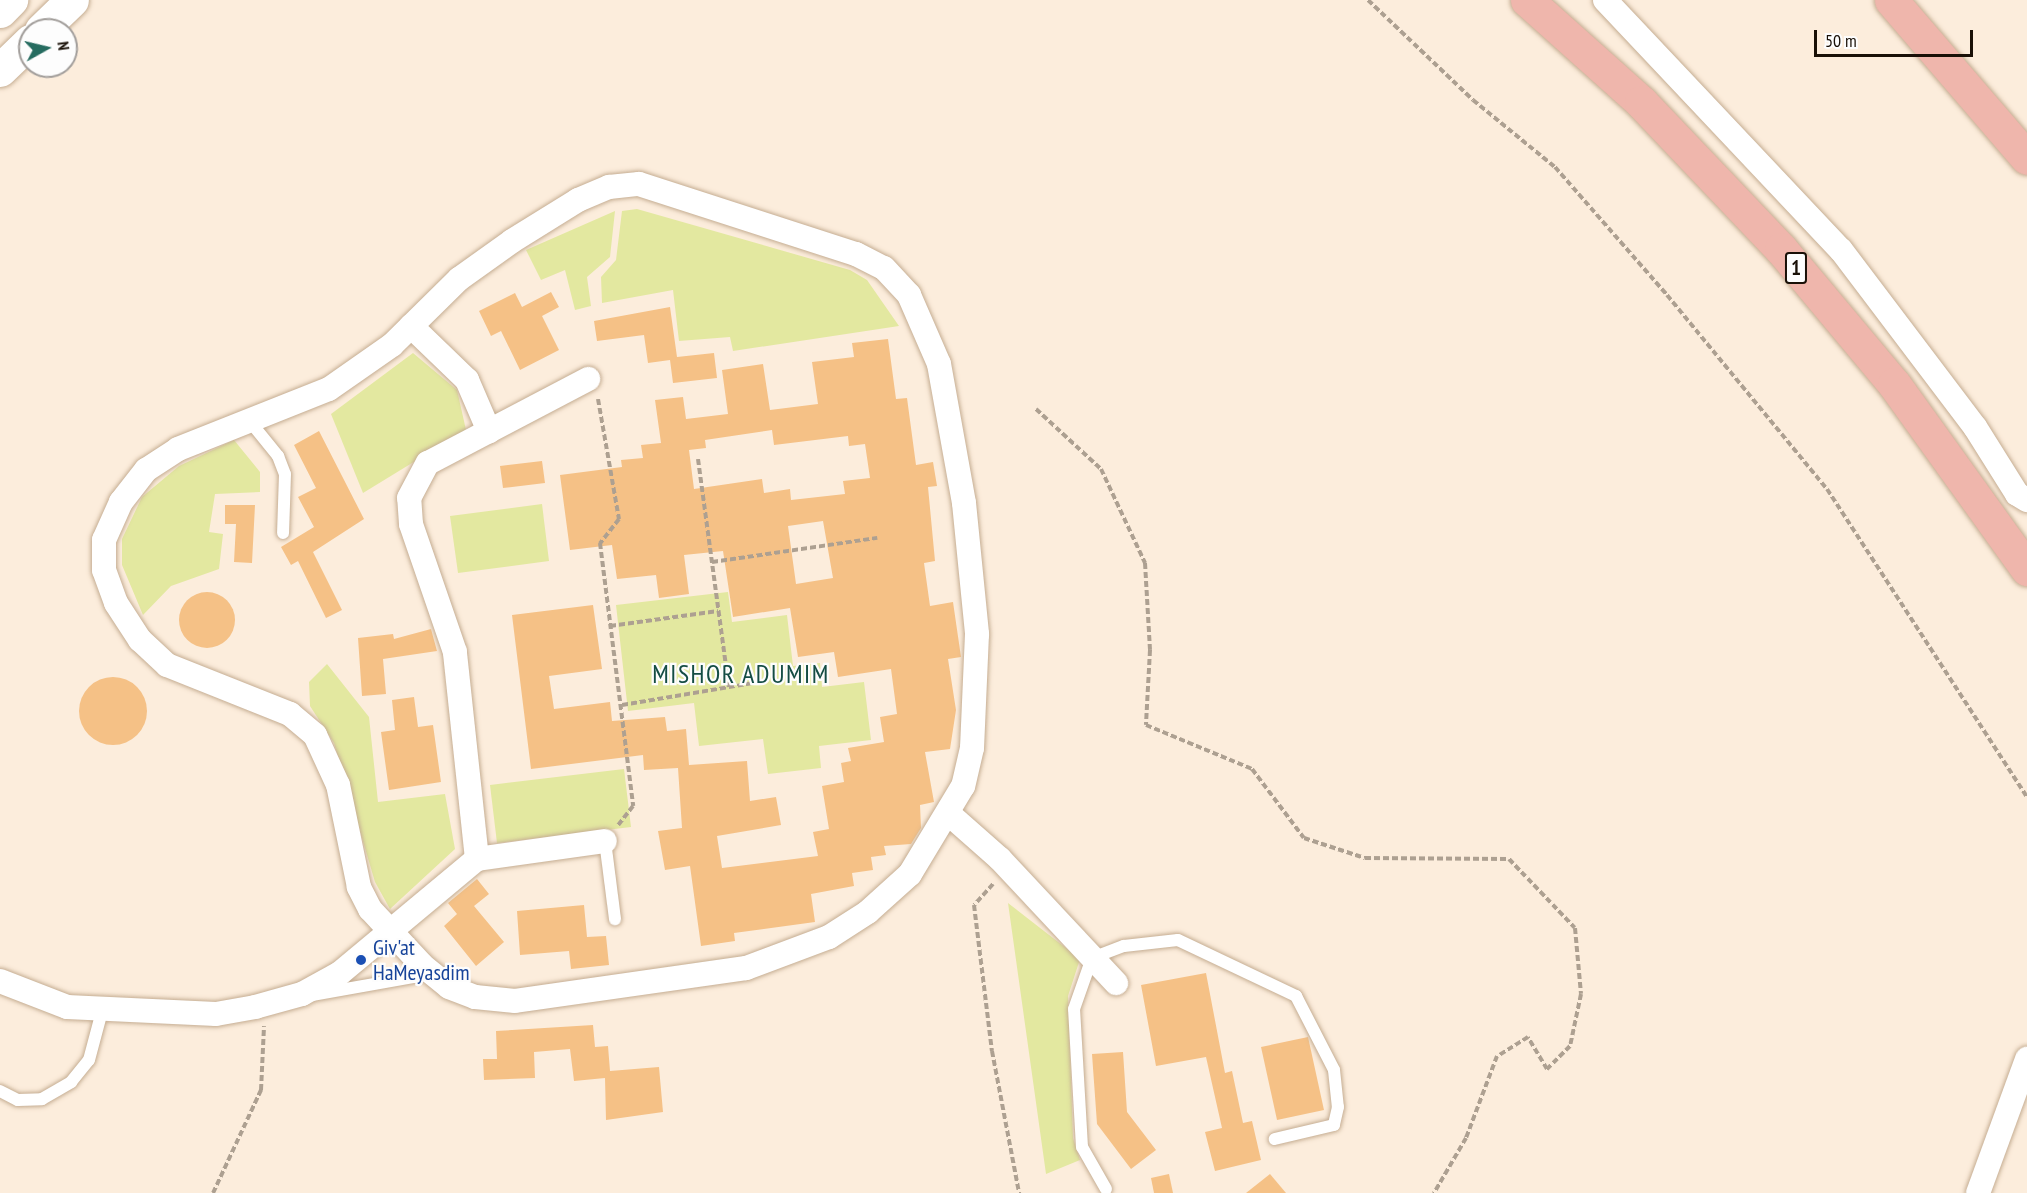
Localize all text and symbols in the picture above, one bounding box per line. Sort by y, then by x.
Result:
north arrow [18,18,78,78]
scale bar [1817,18,1976,56]
text: 50 m [1825,29,1857,52]
text: N [53,40,74,51]
road number: 1 [1784,250,1808,286]
district label: MISHOR ADUMIM [652,658,830,690]
place label: Giv'at HaMeyasdim [373,934,469,986]
marker: Giv'at HaMeyasdim [354,953,368,967]

